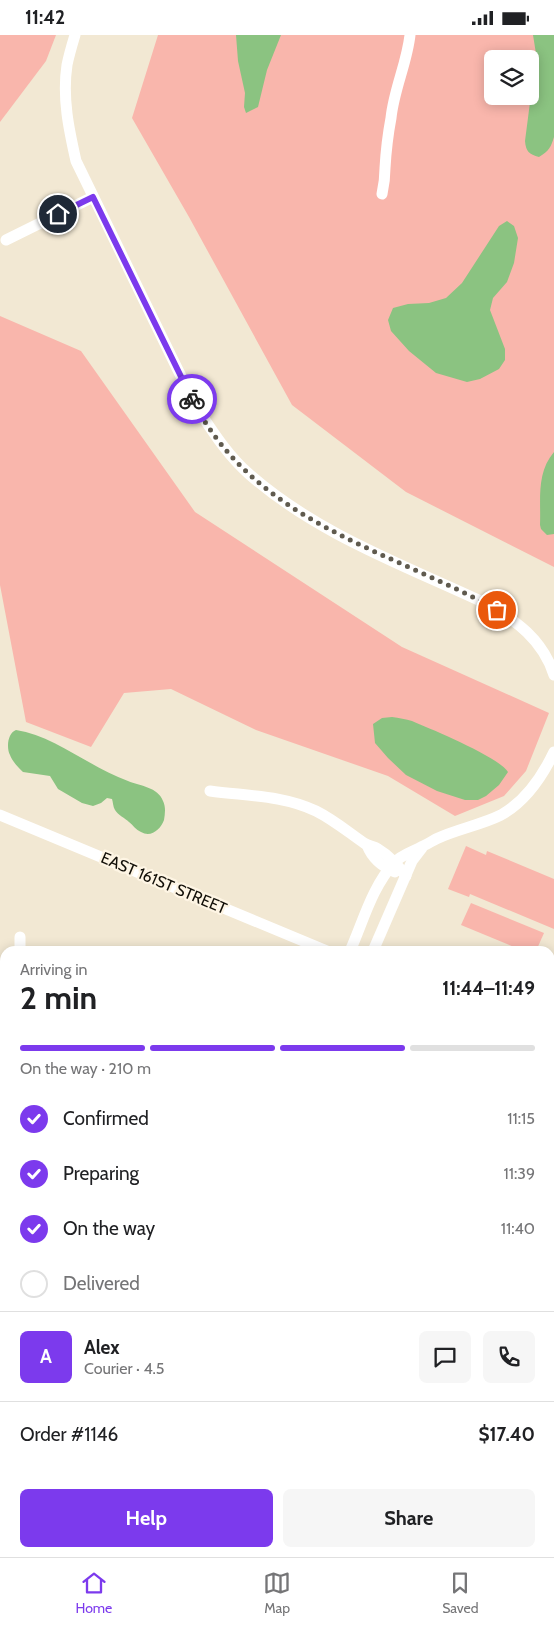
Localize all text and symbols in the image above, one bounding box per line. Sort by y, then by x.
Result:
text: 11:42 [25,6,65,29]
map controls [484,50,539,105]
button: layers [484,50,539,105]
pin [37,193,79,235]
icon: home [44,200,72,228]
courier [167,374,217,424]
icon: bike [178,385,206,413]
pin [476,589,518,631]
icon: bag [483,596,511,624]
street label: EAST 161ST STREET [98,848,230,918]
text: Arriving in [20,960,87,979]
text: 11:44–11:49 [442,977,535,1000]
text: 2 min [20,978,97,1017]
text: On the way · 210 m [20,1059,151,1078]
icon: check [20,1105,48,1133]
text: Confirmed [63,1107,149,1130]
text: 11:15 [507,1109,535,1128]
icon: check [20,1160,48,1188]
text: Preparing [63,1162,139,1185]
text: 11:39 [503,1164,535,1183]
icon: check [20,1215,48,1243]
text: On the way [63,1217,155,1240]
text: 11:40 [501,1219,535,1238]
text: Delivered [63,1272,140,1295]
button: chat [419,1331,471,1383]
button: phone [483,1331,535,1383]
text: Alex [84,1336,120,1359]
text: A [40,1345,52,1368]
text: Courier · 4.5 [84,1359,165,1378]
text: Order #1146 [20,1423,118,1446]
text: $17.40 [479,1423,535,1446]
button: Help [20,1489,273,1547]
button: Share [283,1489,535,1547]
tab: Home [75,1569,112,1617]
tab: Map [263,1569,291,1617]
tab: Saved [442,1569,479,1617]

